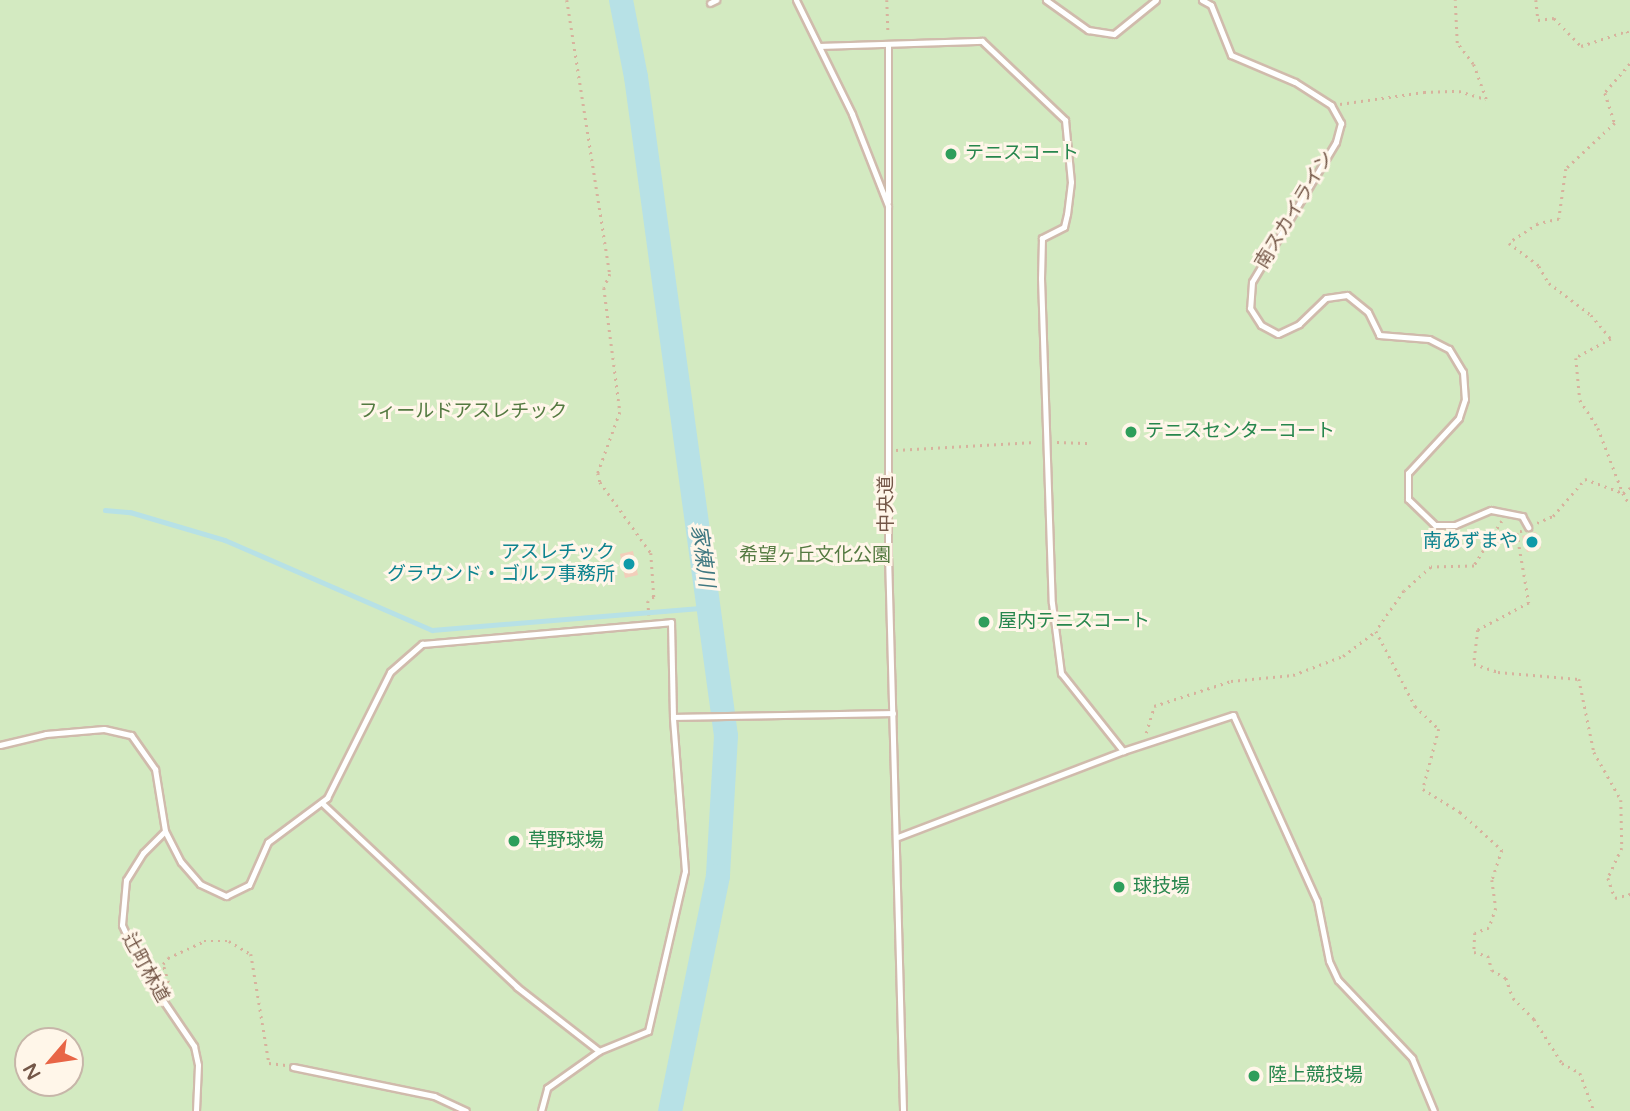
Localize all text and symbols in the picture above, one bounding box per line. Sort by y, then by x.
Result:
place label: テニスコート [965,143,1079,165]
marker: テニスコート [943,146,959,162]
street label: 南スカイライン [1251,147,1339,273]
park label: フィールドアスレチック [359,401,567,423]
place label: テニスセンターコート [1145,421,1335,443]
marker: テニスセンターコート [1123,424,1139,440]
street label: 中央道 [876,476,898,532]
water label: 家棟川 [685,523,719,589]
place label: 南あずまや [1423,531,1518,553]
marker: 南あずまや [1524,534,1540,550]
place label: アスレチック グラウンド・ゴルフ事務所 [387,542,615,586]
park label: 希望ヶ丘文化公園 [739,545,891,567]
marker: アスレチック グラウンド・ゴルフ事務所 [621,556,637,572]
place label: 屋内テニスコート [998,611,1150,633]
marker: 屋内テニスコート [976,614,992,630]
place label: 草野球場 [528,830,604,852]
marker: 草野球場 [506,833,522,849]
place label: 球技場 [1133,876,1190,898]
marker: 球技場 [1111,879,1127,895]
street label: 辻町林道 [117,929,173,1007]
north arrow [14,1027,84,1097]
text: N [19,1059,46,1083]
place label: 陸上競技場 [1268,1065,1363,1087]
marker: 陸上競技場 [1246,1068,1262,1084]

